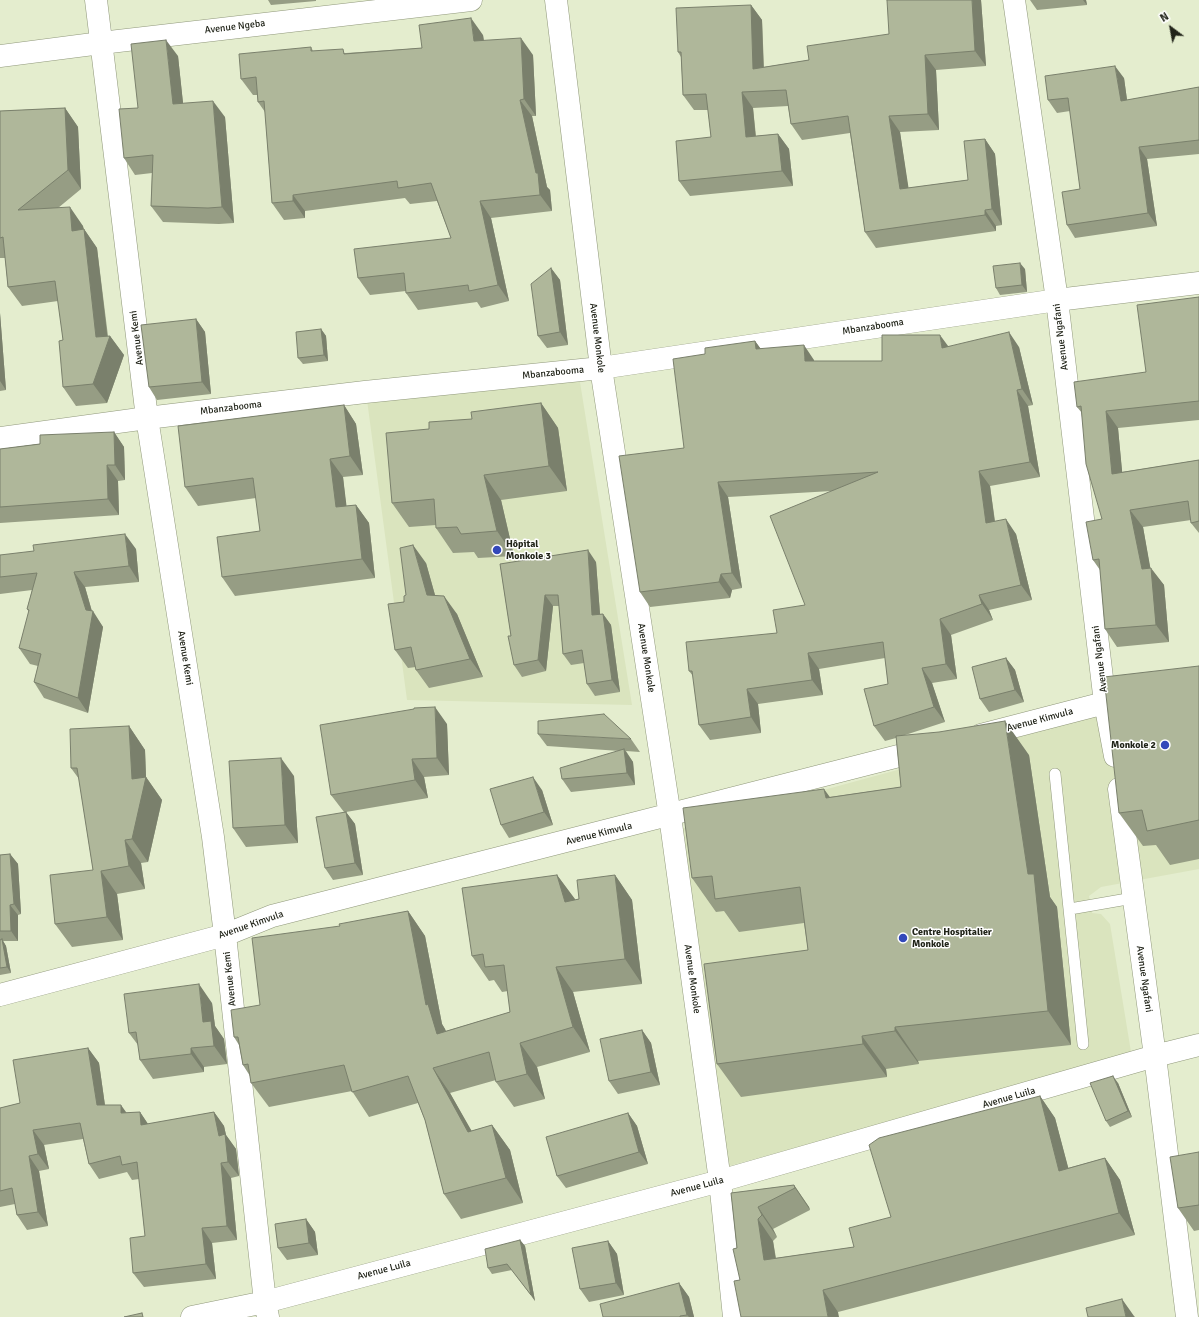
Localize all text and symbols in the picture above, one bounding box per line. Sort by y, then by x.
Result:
north arrow [1151,8,1191,48]
text: N [1158,10,1171,25]
street label: Avenue Ngeba [204,17,266,37]
street label: Avenue Monkole [587,302,607,374]
street label: Avenue Ngafani [1051,303,1071,371]
street label: Avenue Kemi [128,310,146,366]
street label: Mbanzabooma [841,316,905,338]
street label: Mbanzabooma [521,364,585,382]
street label: Mbanzabooma [199,398,263,418]
place label: Hôpital Monkole 3 [506,538,551,562]
marker: Hôpital Monkole 3 [491,544,503,556]
street label: Avenue Monkole [635,622,657,694]
street label: Avenue Ngafani [1090,625,1110,693]
street label: Avenue Kemi [175,630,195,686]
street label: Avenue Kimvula [1006,705,1074,735]
place label: Monkole 2 [1111,739,1156,751]
marker: Monkole 2 [1159,739,1171,751]
street label: Avenue Kimvula [565,820,633,848]
street label: Avenue Kimvula [217,908,285,942]
place label: Centre Hospitalier Monkole [912,926,992,950]
marker: Centre Hospitalier Monkole [897,932,909,944]
street label: Avenue Monkole [681,943,703,1015]
street label: Avenue Ngafani [1133,945,1155,1013]
street label: Avenue Kemi [221,951,239,1007]
street label: Avenue Luila [981,1085,1037,1111]
street label: Avenue Luila [669,1174,725,1200]
street label: Avenue Luila [356,1257,412,1283]

